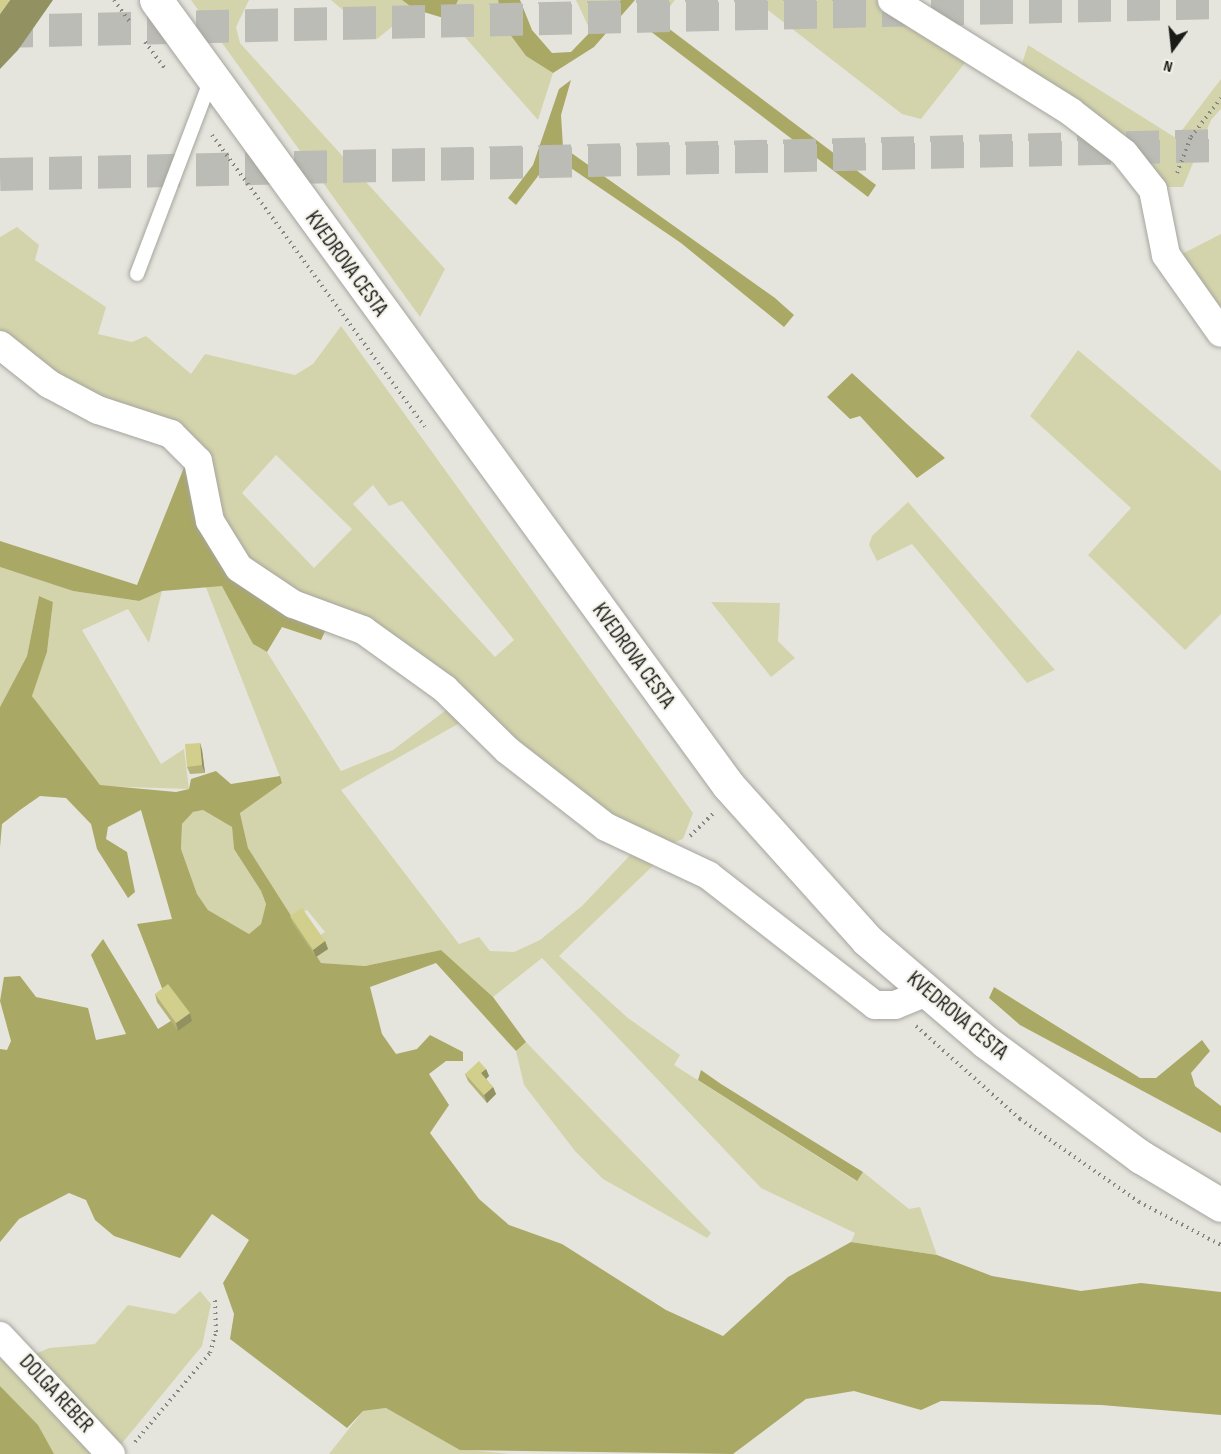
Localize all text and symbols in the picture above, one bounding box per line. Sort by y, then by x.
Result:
north arrow [1143,18,1203,78]
text: N [1162,56,1175,76]
street label: KVEDROVA CESTA [300,207,392,321]
street label: KVEDROVA CESTA [587,599,679,713]
street label: KVEDROVA CESTA [902,967,1012,1065]
street label: DOLGA REBER [14,1350,98,1438]

